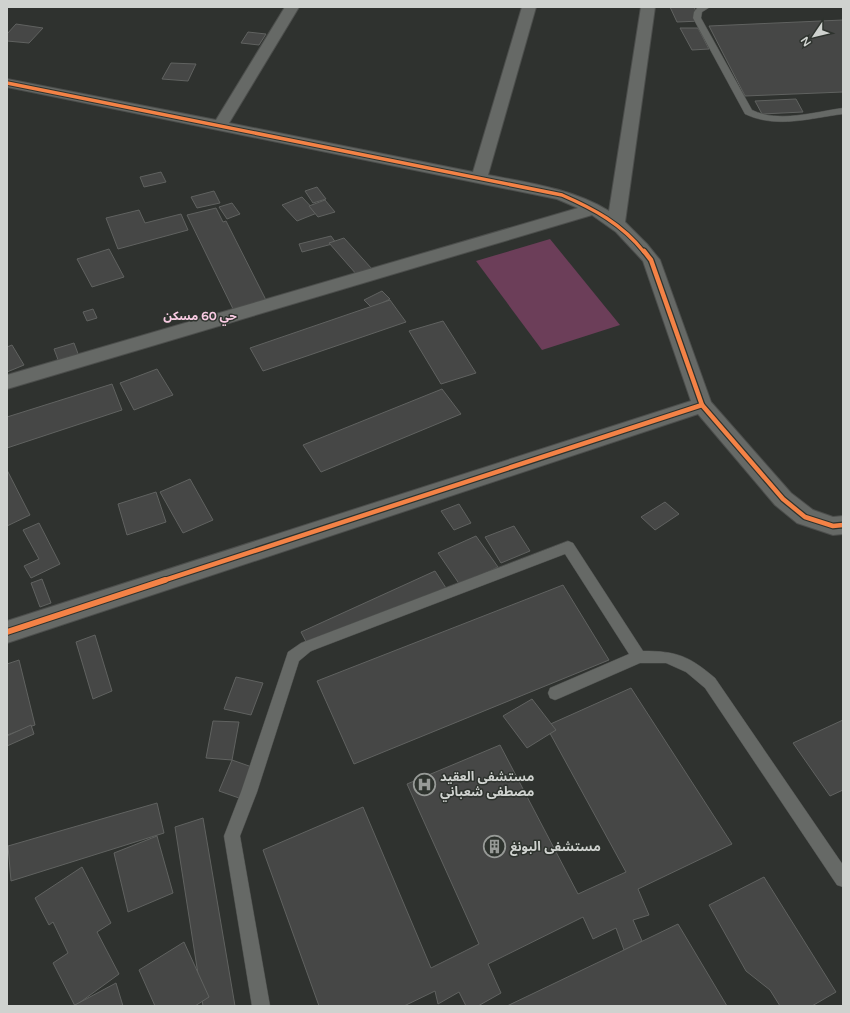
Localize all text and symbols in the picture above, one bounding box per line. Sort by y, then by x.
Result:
north arrow [794,16,834,56]
text: N [798,34,814,49]
district label: حي 60 مسكن [163,309,237,326]
place label: مستشفى العقيد مصطفى شعباني [440,769,534,802]
hospital icon: مستشفى العقيد مصطفى شعباني [412,771,438,797]
building icon: مستشفى البونغ [481,834,507,860]
place label: مستشفى البونغ [510,839,601,856]

